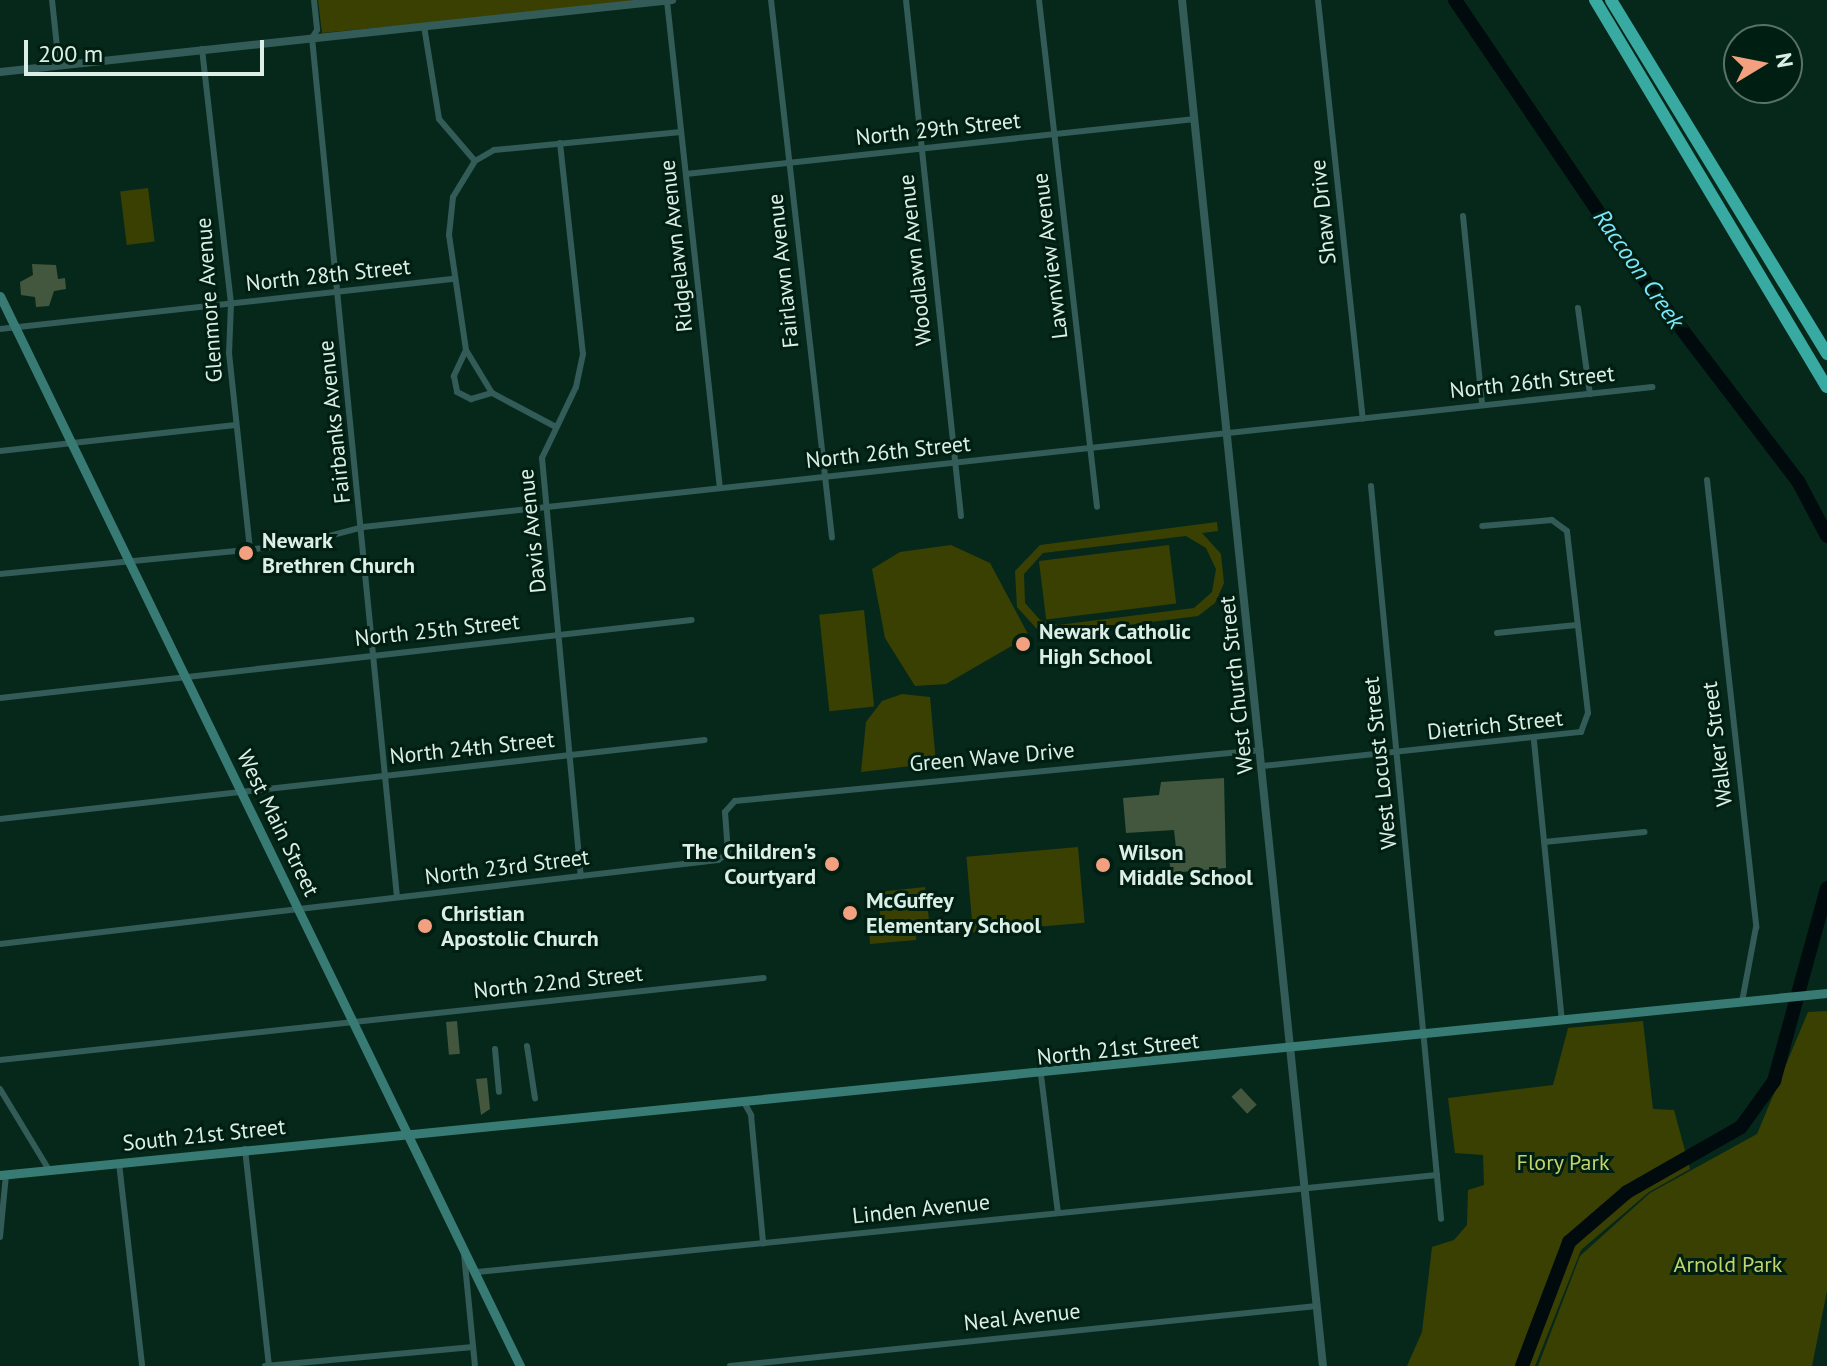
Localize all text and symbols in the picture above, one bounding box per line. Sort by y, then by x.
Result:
scale bar [28,24,268,74]
north arrow [1723,24,1803,104]
text: 200 m [38,38,103,69]
text: N [1770,51,1800,70]
street label: North 29th Street [854,107,1022,151]
street label: Ridgelawn Avenue [654,158,698,334]
street label: Shaw Drive [1304,158,1342,266]
street label: Lawnview Avenue [1027,171,1073,341]
street label: Woodlawn Avenue [893,173,937,347]
street label: Fairlawn Avenue [762,192,804,350]
water label: Raccoon Creek [1587,204,1691,334]
street label: Glenmore Avenue [190,216,228,384]
street label: North 28th Street [244,253,412,297]
street label: Fairbanks Avenue [312,339,356,505]
street label: North 26th Street [1448,360,1616,404]
street label: North 26th Street [804,430,972,474]
street label: Davis Avenue [512,467,552,595]
place label: Newark Brethren Church [262,527,415,578]
marker: Newark Brethren Church [237,544,255,562]
street label: West Church Street [1214,595,1258,775]
street label: North 25th Street [353,608,521,652]
place label: Newark Catholic High School [1039,618,1192,670]
marker: Newark Catholic High School [1014,635,1032,653]
street label: West Locust Street [1358,675,1402,851]
street label: Walker Street [1696,680,1738,808]
street label: Dietrich Street [1426,705,1564,745]
street label: North 24th Street [388,726,556,770]
street label: Green Wave Drive [908,737,1076,777]
street label: West Main Street [231,746,325,900]
place label: The Children's Courtyard [682,838,816,890]
place label: Wilson Middle School [1119,839,1253,890]
street label: North 23rd Street [423,844,591,890]
marker: The Children's Courtyard [823,855,841,873]
marker: Wilson Middle School [1094,856,1112,874]
place label: McGuffey Elementary School [866,887,1042,938]
place label: Christian Apostolic Church [441,900,600,952]
marker: McGuffey Elementary School [841,904,859,922]
marker: Christian Apostolic Church [416,917,434,935]
street label: North 22nd Street [472,960,644,1004]
street label: North 21st Street [1036,1027,1200,1071]
street label: South 21st Street [121,1113,287,1157]
park label: Flory Park [1516,1150,1610,1176]
street label: Linden Avenue [851,1189,991,1229]
park label: Arnold Park [1674,1252,1782,1278]
street label: Neal Avenue [962,1298,1082,1336]

